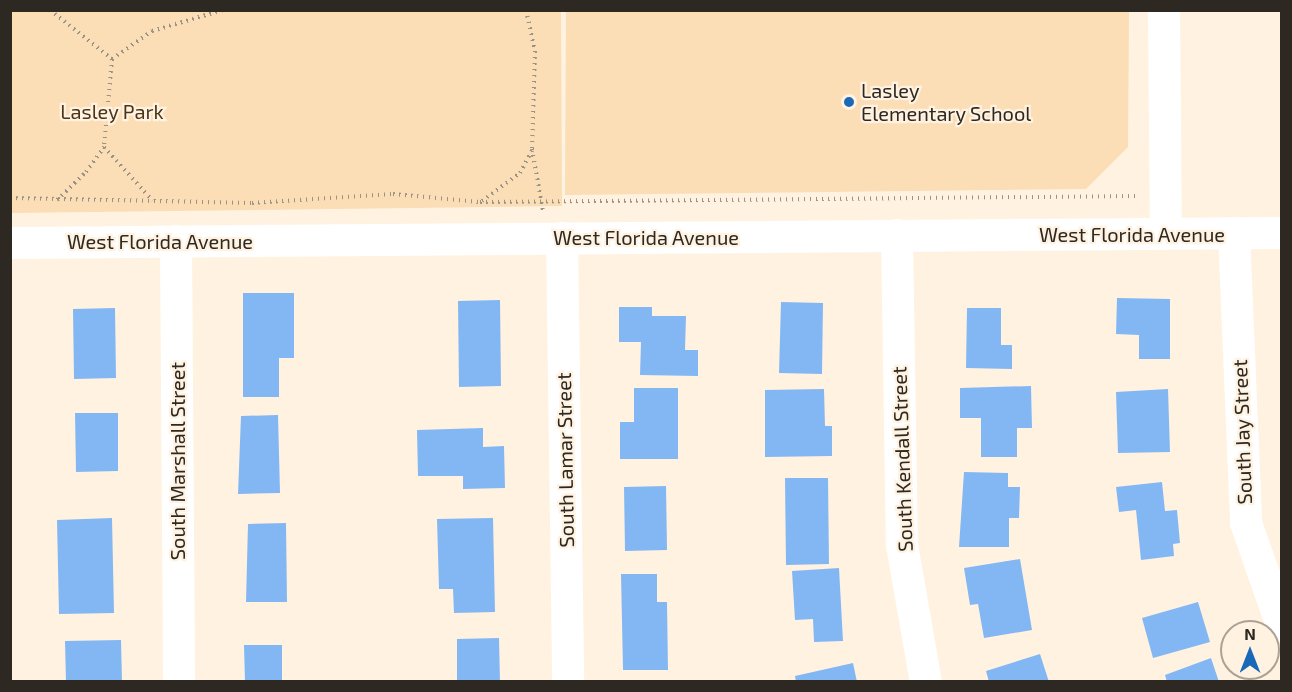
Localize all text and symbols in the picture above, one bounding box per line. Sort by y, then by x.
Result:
place label: Lasley Elementary School [861,78,1032,125]
marker: Lasley Elementary School [842,95,856,109]
park label: Lasley Park [60,99,164,123]
street label: West Florida Avenue [1039,222,1225,246]
street label: West Florida Avenue [553,225,739,249]
street label: West Florida Avenue [67,229,253,253]
street label: South Jay Street [1227,359,1257,505]
street label: South Marshall Street [165,362,189,560]
street label: South Kendall Street [887,366,917,552]
street label: South Lamar Street [551,372,579,548]
north arrow [1220,620,1280,680]
text: N [1244,624,1256,643]

